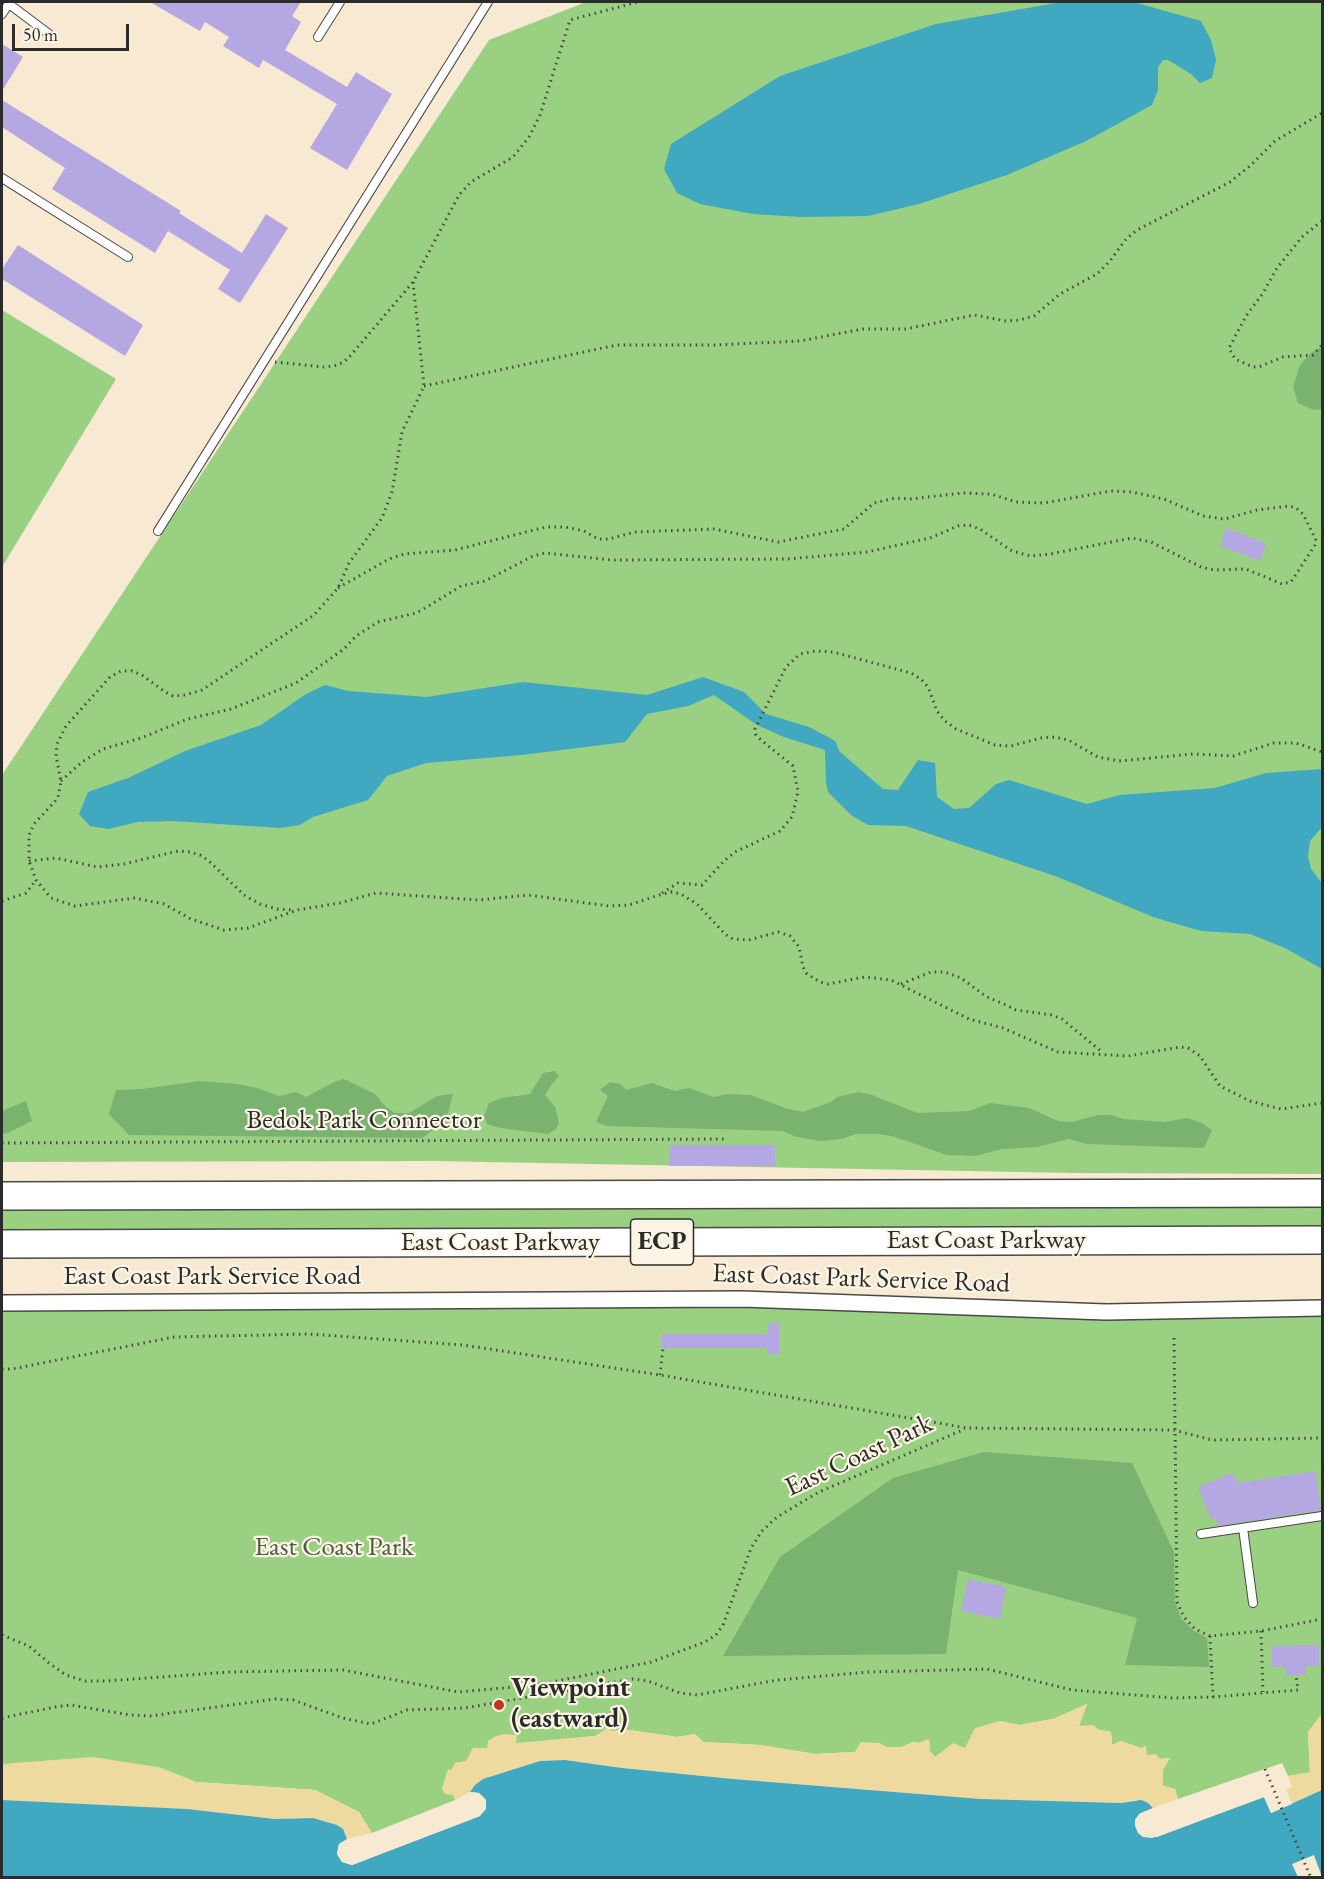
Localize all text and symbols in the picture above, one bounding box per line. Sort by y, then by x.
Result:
scale bar [15,12,132,50]
text: 50 m [23,23,58,46]
street label: Bedok Park Connector [246,1105,482,1137]
road number: ECP [630,1219,694,1265]
street label: East Coast Parkway [886,1225,1086,1257]
street label: East Coast Parkway [400,1227,600,1259]
street label: East Coast Park Service Road [711,1258,1011,1300]
street label: East Coast Park Service Road [63,1261,361,1293]
street label: East Coast Park [780,1408,938,1504]
park label: East Coast Park [254,1532,414,1564]
place label: Viewpoint (eastward) [511,1673,630,1736]
marker: Viewpoint (eastward) [492,1698,506,1712]

